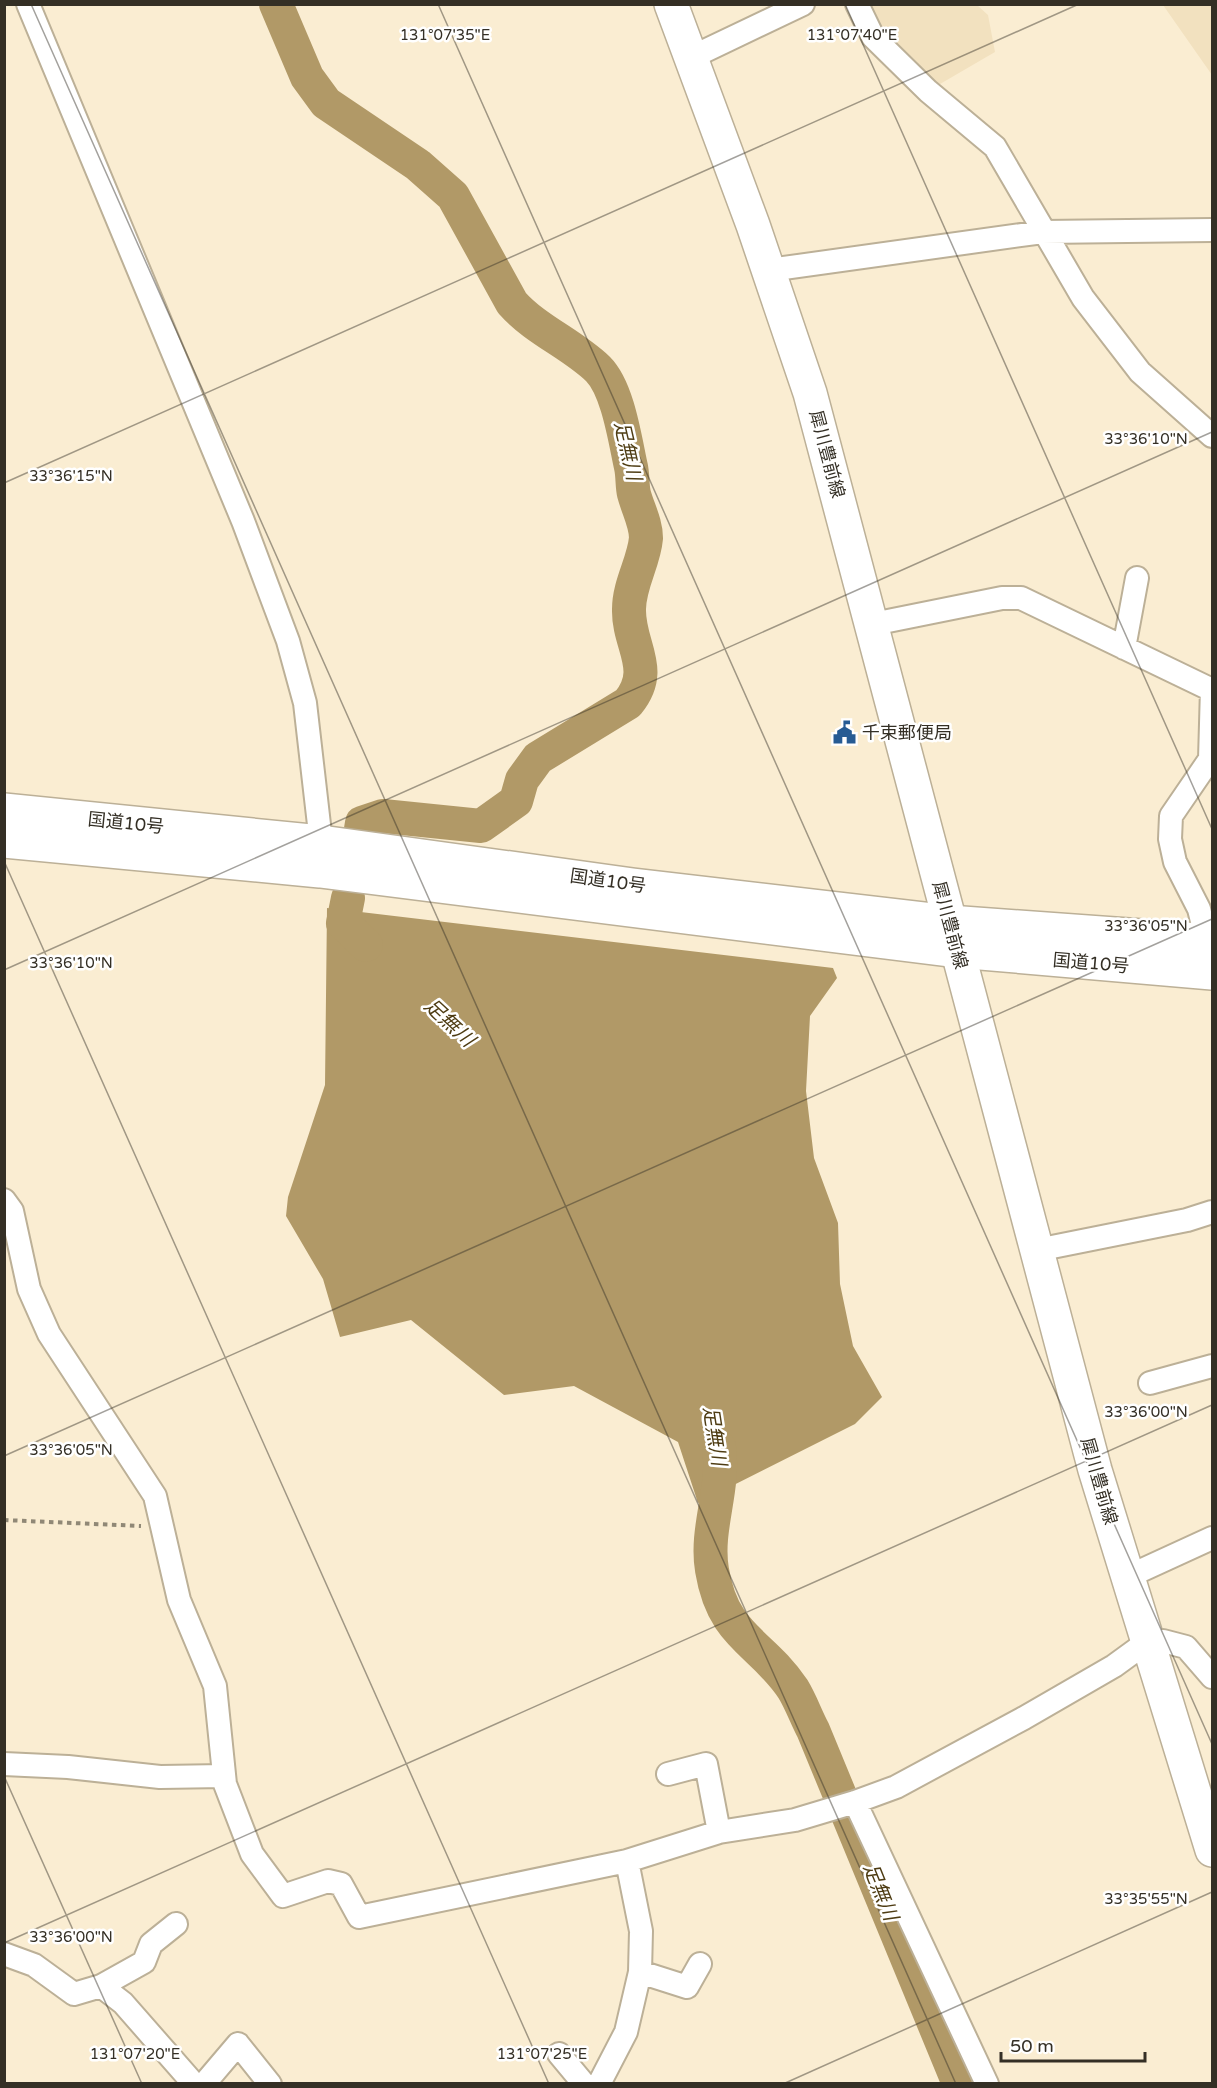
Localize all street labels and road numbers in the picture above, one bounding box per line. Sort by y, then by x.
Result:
street label: 犀川豊前線 [805,408,849,500]
street label: 国道10号 [87,808,165,838]
street label: 国道10号 [569,865,647,897]
street label: 犀川豊前線 [928,879,972,971]
street label: 国道10号 [1052,949,1130,977]
street label: 犀川豊前線 [1076,1435,1122,1527]

